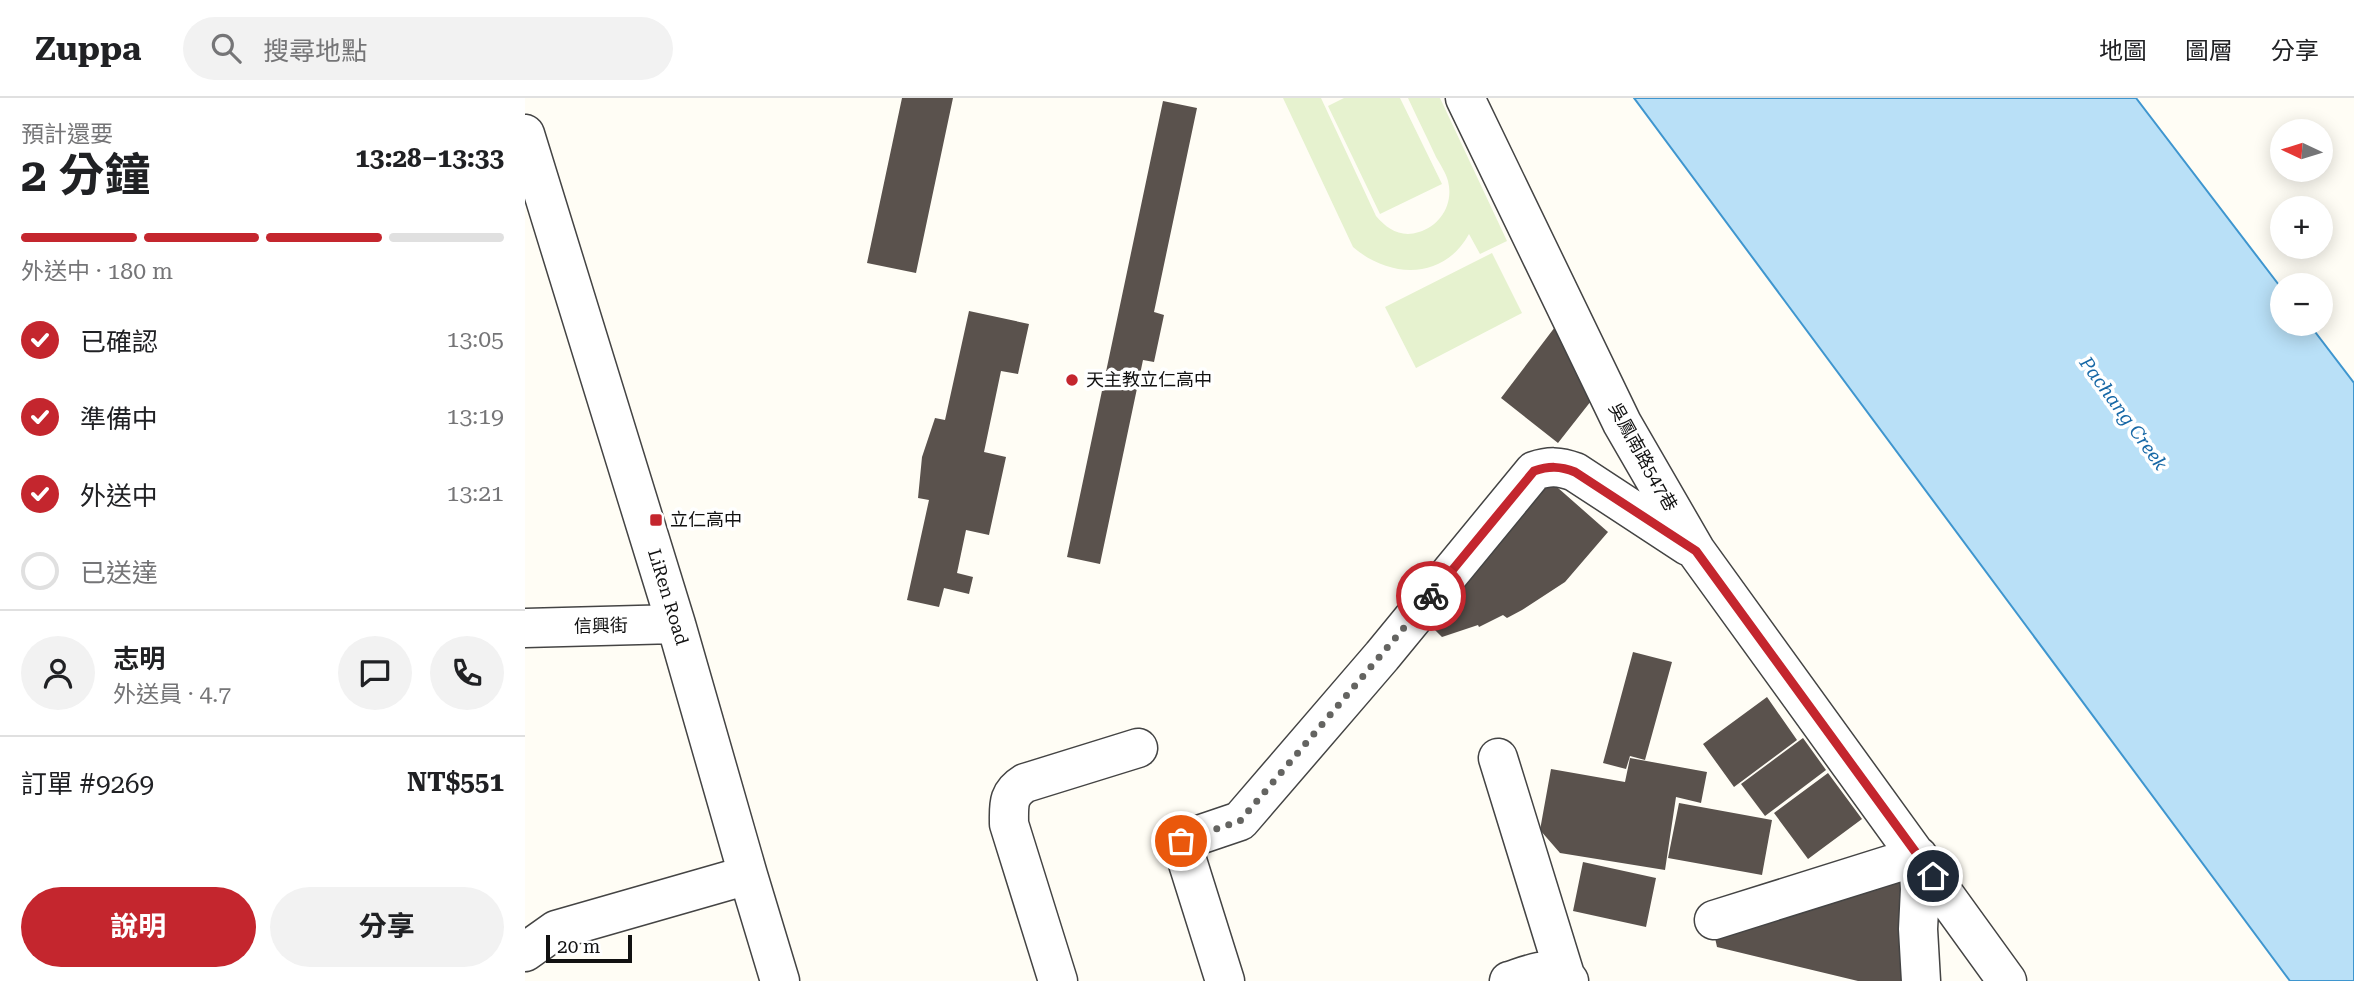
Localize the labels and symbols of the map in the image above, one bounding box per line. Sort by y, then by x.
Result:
north arrow [2270,119,2333,182]
water label: Pachang Creek [2074,351,2173,475]
place label: 天主教立仁高中 [1086,369,1212,390]
marker: 天主教立仁高中 [1064,372,1080,388]
street label: 吳鳳南路547巷 [1605,399,1682,514]
place label: 立仁高中 [670,509,742,530]
marker: 立仁高中 [648,512,664,528]
street label: LiRen Road [644,546,693,648]
courier [1396,561,1466,631]
street label: 信興街 [574,615,628,636]
pin [1151,811,1211,871]
pin [1903,846,1963,906]
scale bar [546,932,632,964]

